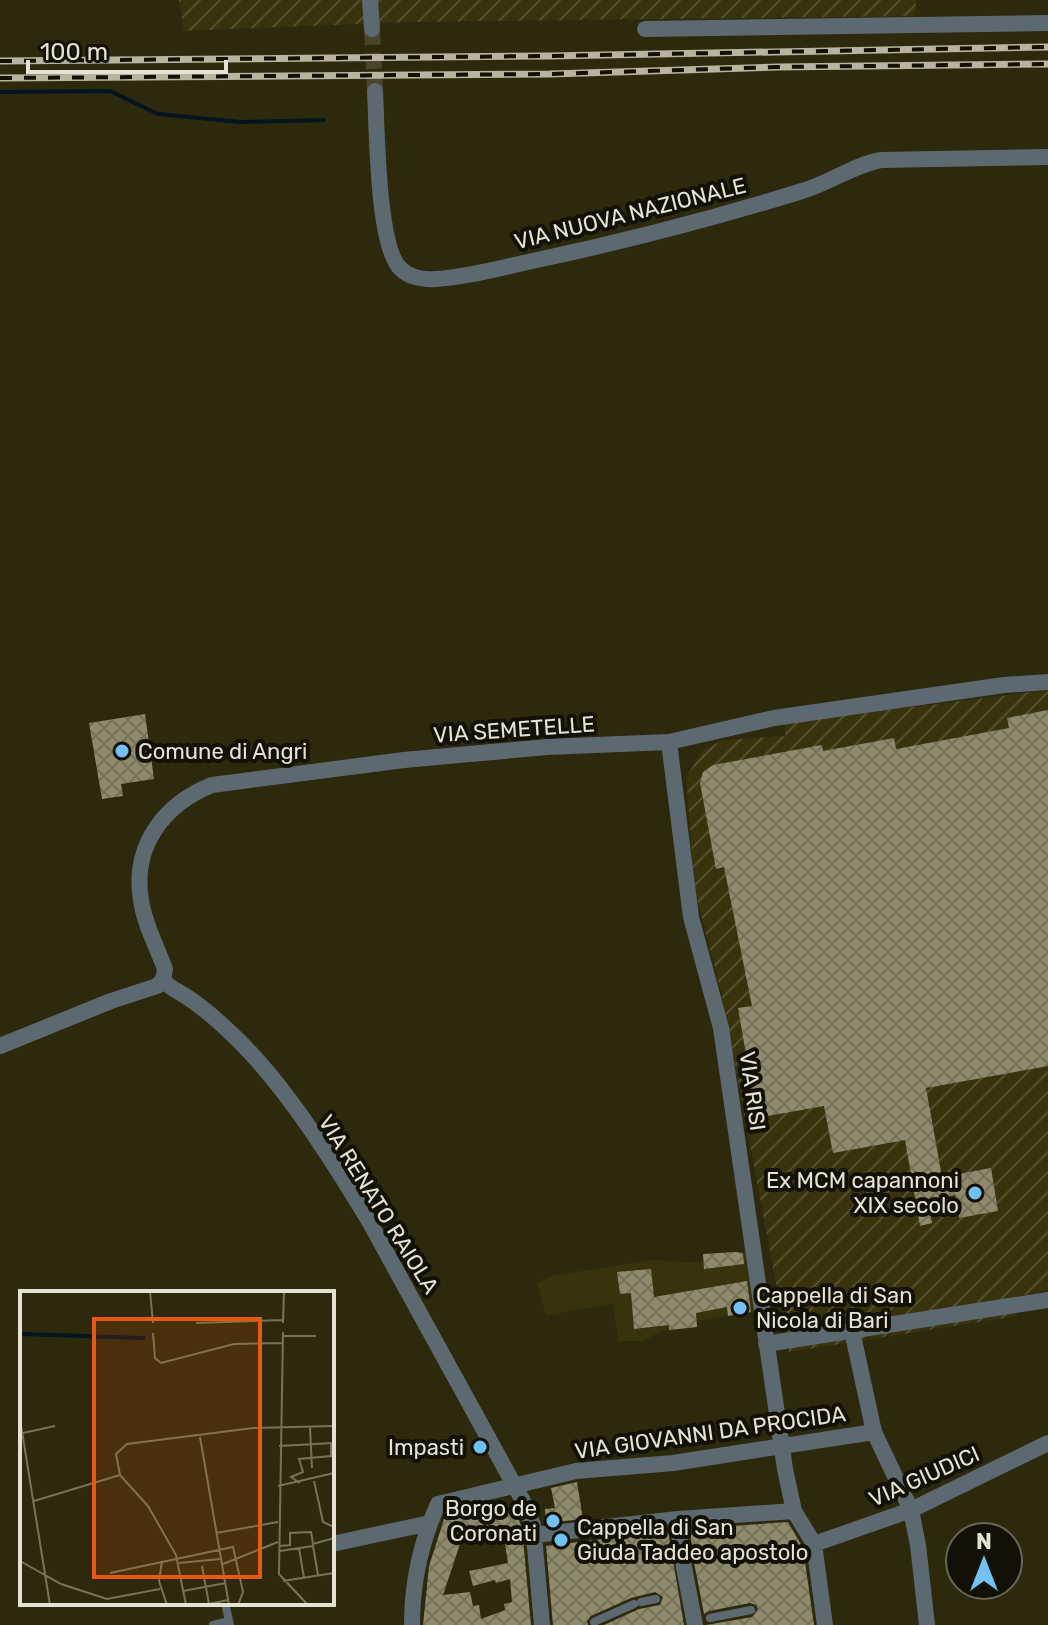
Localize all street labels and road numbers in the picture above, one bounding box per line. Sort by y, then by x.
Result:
street label: VIA NUOVA NAZIONALE [511,172,749,255]
street label: VIA SEMETELLE [432,710,596,749]
street label: VIA RISI [734,1050,771,1133]
street label: VIA RENATO RAIOLA [313,1110,445,1299]
street label: VIA GIOVANNI DA PROCIDA [573,1400,848,1465]
street label: VIA GIUDICI [865,1440,984,1513]

